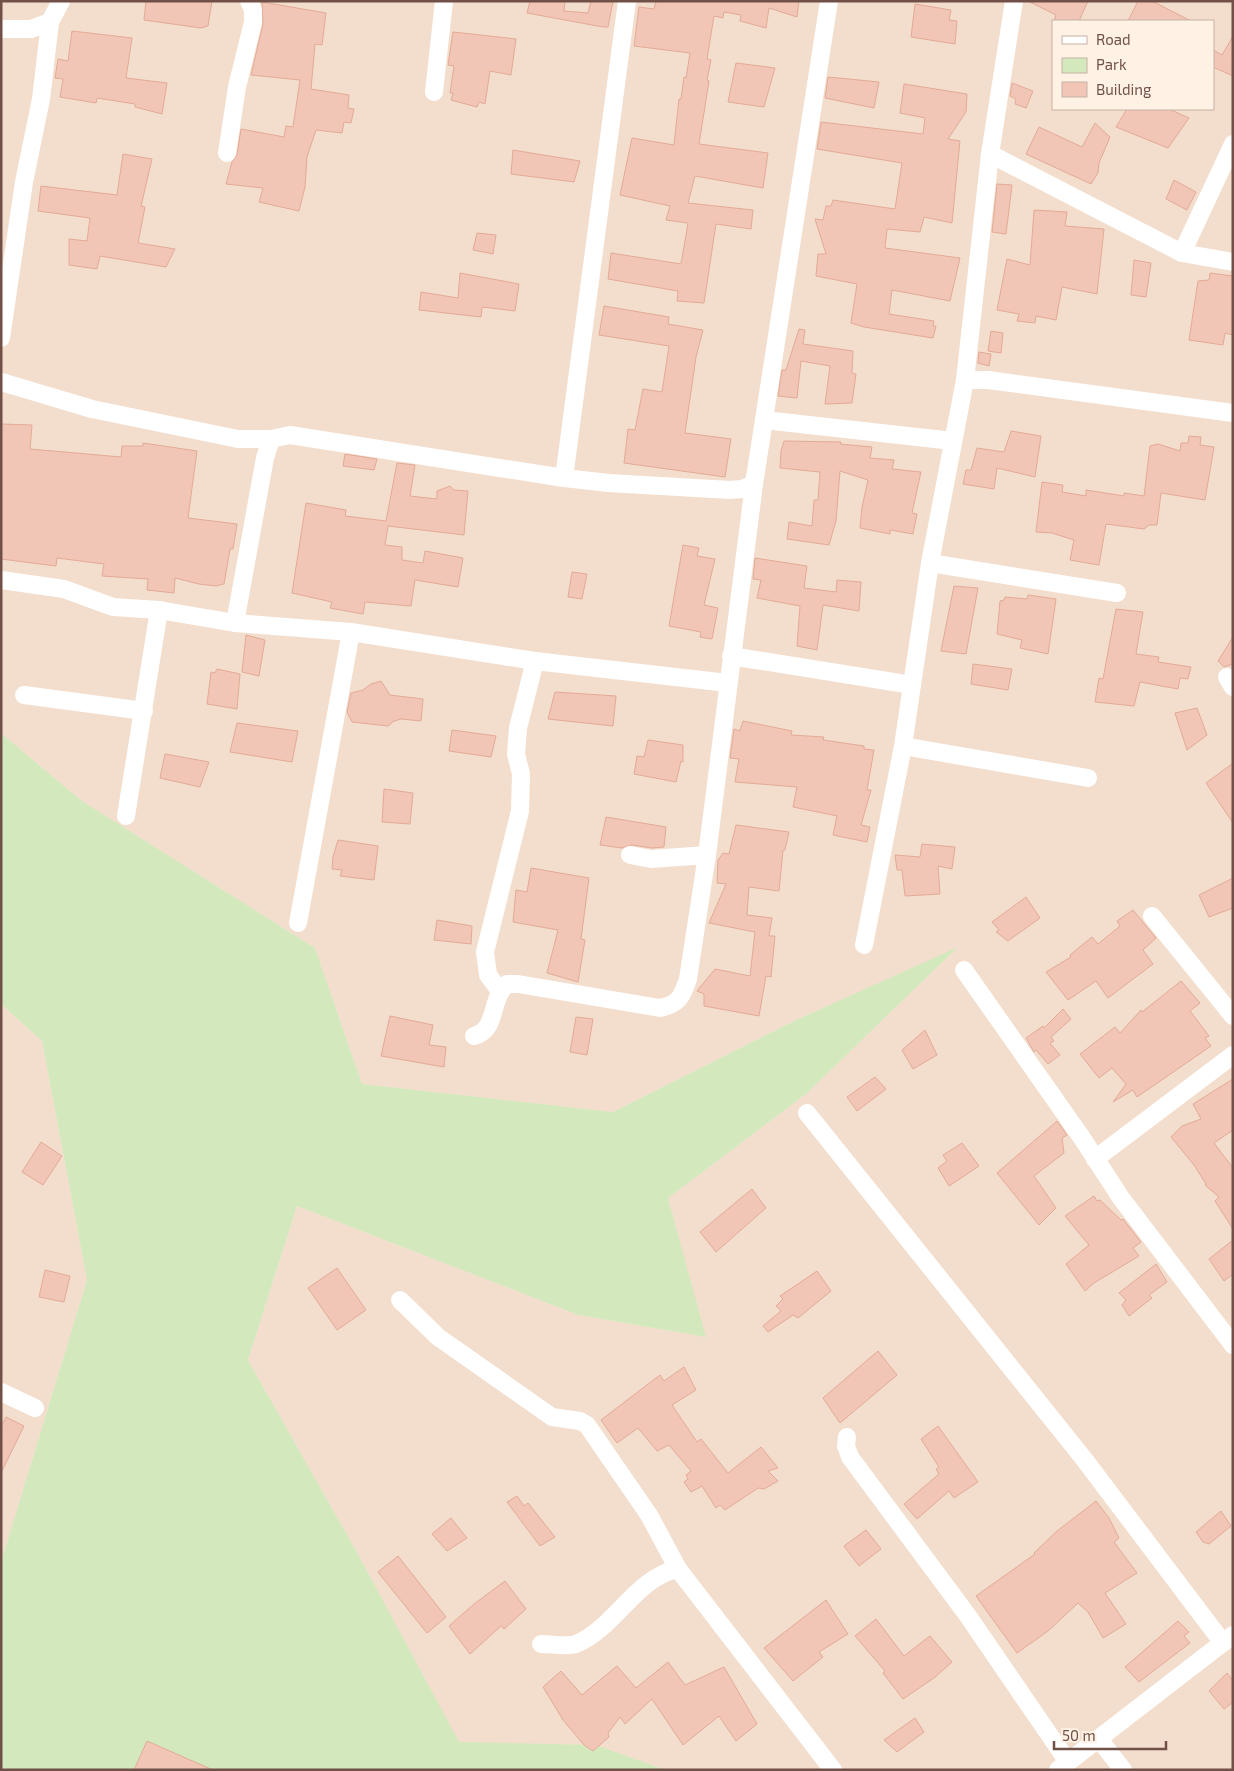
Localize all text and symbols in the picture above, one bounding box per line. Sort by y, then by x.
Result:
legend [1052,20,1214,110]
text: Road [1096,30,1131,48]
text: Park [1096,55,1127,73]
text: Building [1096,80,1152,98]
scale bar [1054,1718,1166,1750]
text: 50 m [1062,1726,1096,1744]

